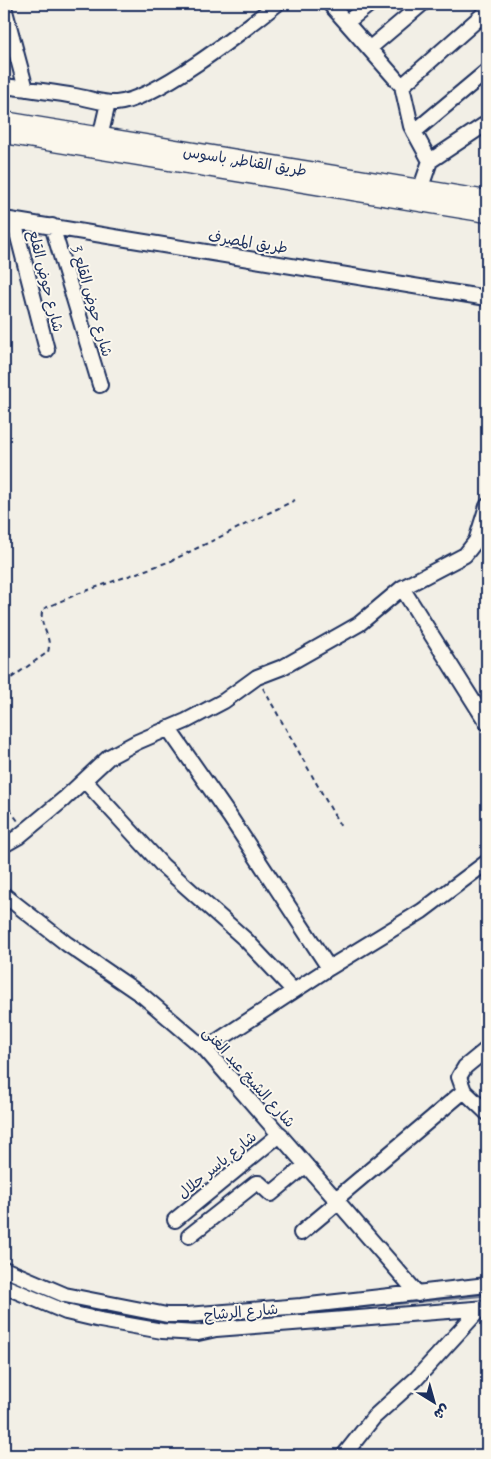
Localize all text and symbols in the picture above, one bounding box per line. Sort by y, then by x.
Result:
street label: طريق القناطر, باسوس [182,142,308,182]
street label: طريق المصرف [207,227,289,259]
street label: شارع حوض القلع [23,228,67,334]
street label: شارع حوض القلع 3 [66,243,117,359]
street label: شارع الشيخ عبد الغنى [197,1023,299,1133]
street label: شارع ياسر جلال [174,1128,261,1204]
street label: شارع الرشاح [203,1300,279,1326]
north arrow [408,1376,458,1426]
text: ش [430,1400,453,1423]

